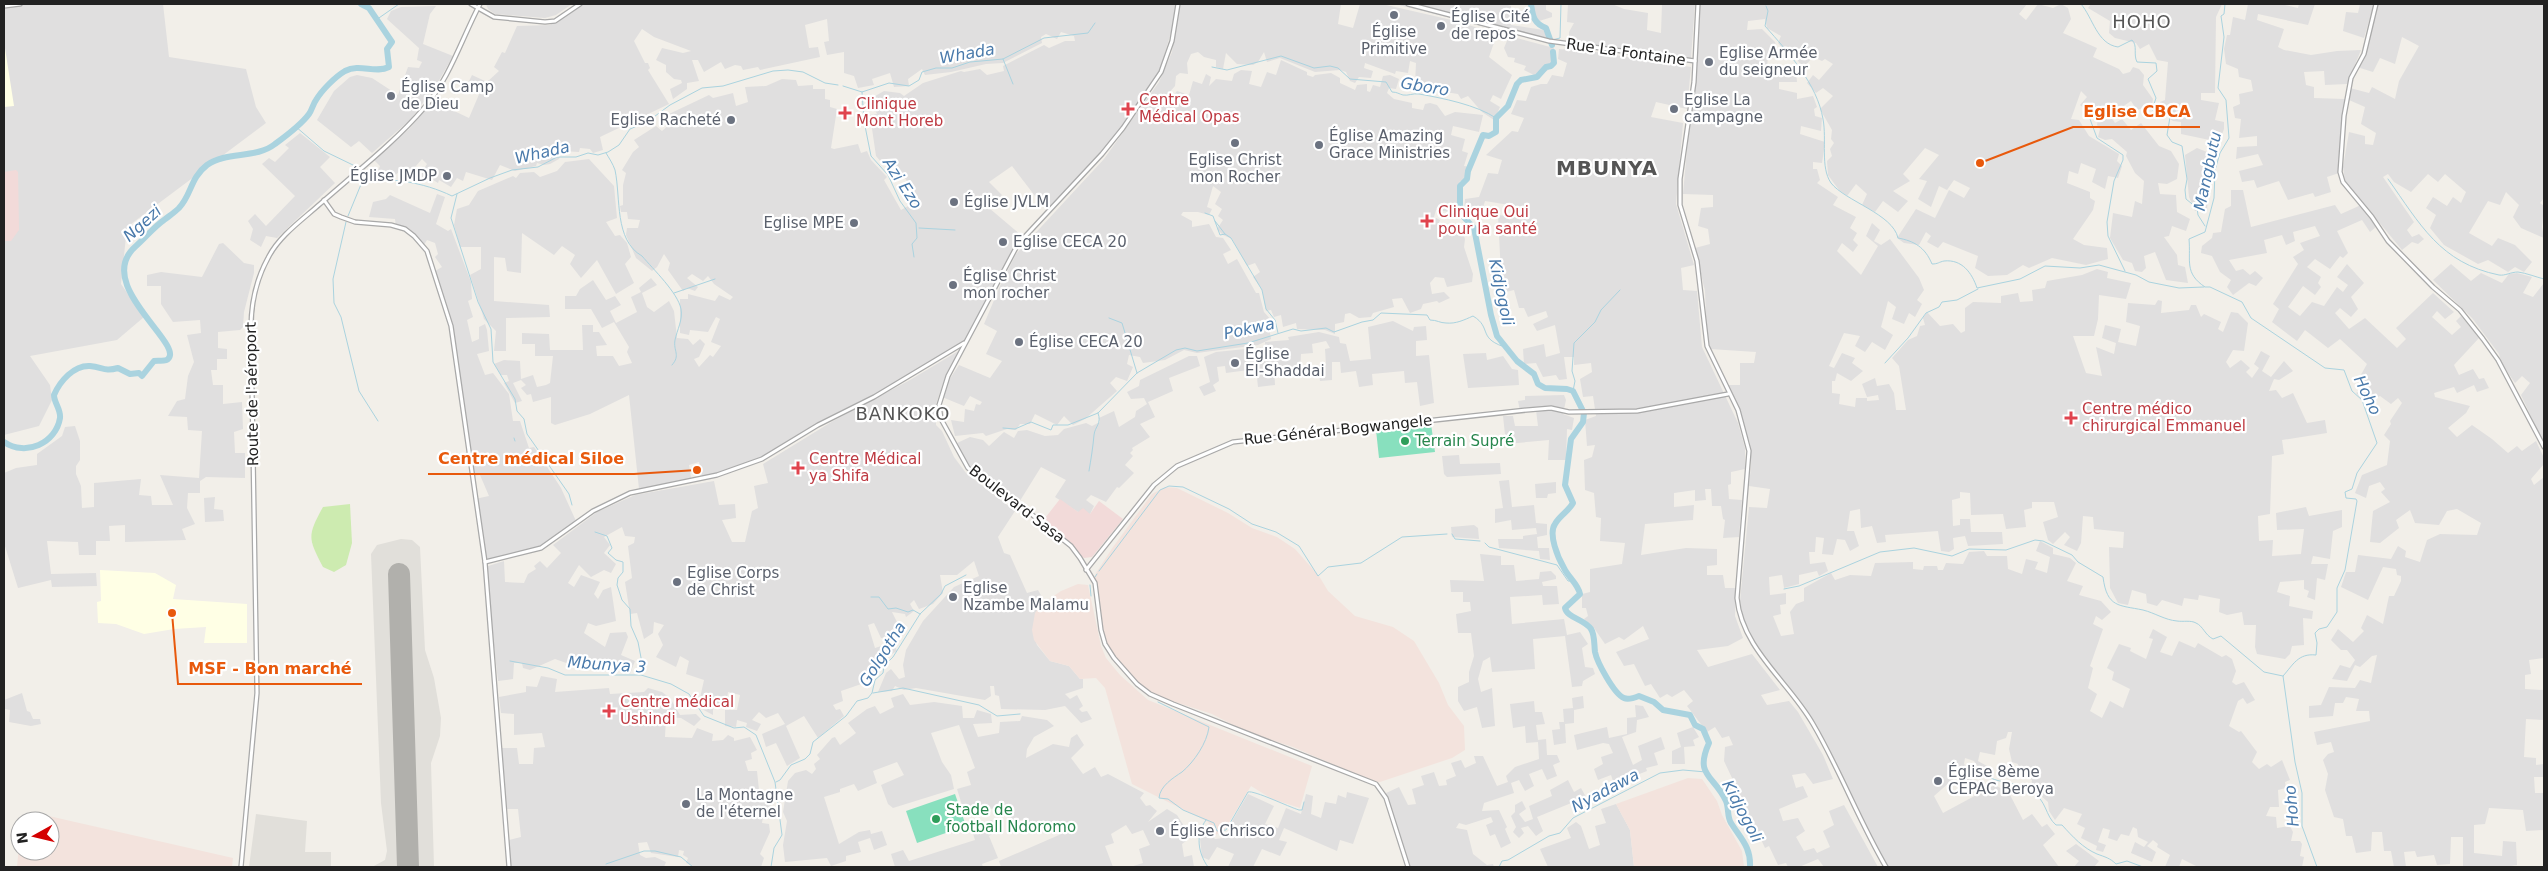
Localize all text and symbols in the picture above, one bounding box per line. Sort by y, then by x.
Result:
place label: Église Cité de repos [1451,7,1530,43]
marker: Église Primitive [1388,9,1400,21]
district label: HOHO [2112,11,2172,32]
marker: Église Cité de repos [1435,20,1447,32]
place label: Église Primitive [1361,22,1427,58]
street label: Rue La Fontaine [1565,35,1687,69]
water label: Whada [938,39,996,68]
place label: Eglise Armée du seigneur [1719,44,1817,79]
marker: Eglise Armée du seigneur [1703,56,1715,68]
water label: Gboro [1399,73,1451,100]
place label: Église Camp de Dieu [401,77,494,113]
marker: Église Camp de Dieu [385,90,397,102]
place label: Centre Médical Opas [1139,91,1240,126]
place label: Eglise La campagne [1684,91,1763,126]
place label: Clinique Mont Horeb [856,95,943,130]
callout: Eglise CBCA [2073,96,2200,127]
marker: Centre Médical Opas [1121,102,1135,116]
text: Eglise CBCA [2083,102,2191,121]
marker: Eglise La campagne [1668,103,1680,115]
marker: Clinique Mont Horeb [838,106,852,120]
place label: Eglise Racheté [610,111,721,129]
marker: Eglise Racheté [725,114,737,126]
place label: Église Amazing Grace Ministries [1329,126,1450,162]
water label: Mangbutu [2190,130,2225,213]
water label: Whada [513,137,571,168]
marker: Eglise Christ mon Rocher [1229,137,1241,149]
marker: Église Amazing Grace Ministries [1313,139,1325,151]
place label: Eglise Christ mon Rocher [1188,151,1282,186]
water label: Azi Ezo [878,153,926,213]
district label: MBUNYA [1556,156,1658,180]
place label: Église JMDP [350,166,437,185]
marker: Église JMDP [441,170,453,182]
place label: Église JVLM [964,192,1049,211]
marker: Église JVLM [948,196,960,208]
water label: Ngezi [119,201,166,245]
place label: Clinique Oui pour la santé [1438,203,1537,238]
place label: Eglise MPE [763,214,844,232]
marker: Clinique Oui pour la santé [1420,214,1434,228]
marker: Eglise MPE [848,217,860,229]
place label: Eglise CECA 20 [1013,233,1127,251]
marker: Eglise CECA 20 [997,236,1009,248]
water label: Kidjogoli [1485,257,1518,328]
place label: Église Christ mon rocher [963,266,1056,302]
marker: Église Christ mon rocher [947,279,959,291]
water label: Pokwa [1222,314,1276,343]
street label: Route de l'aéroport [242,322,262,466]
place label: Église CECA 20 [1029,332,1143,351]
marker: Église CECA 20 [1013,336,1025,348]
place label: Église El-Shaddai [1245,344,1325,380]
marker: Église El-Shaddai [1229,357,1241,369]
water label: Hoho [2350,372,2385,418]
place label: Centre médico chirurgical Emmanuel [2082,400,2246,435]
district label: BANKOKO [855,403,951,424]
street label: Rue Général Bogwangele [1243,411,1433,449]
marker: Centre médico chirurgical Emmanuel [2064,411,2078,425]
place label: Terrain Supré [1414,432,1514,450]
marker: Terrain Supré [1399,435,1411,447]
callout: Centre médical Siloe [428,443,634,474]
text: Centre médical Siloe [438,449,624,468]
place label: Centre Médical ya Shifa [809,450,921,485]
marker: Centre Médical ya Shifa [791,461,805,475]
street label: Boulevard Sasa [966,461,1068,547]
place label: Eglise Corps de Christ [687,564,779,599]
marker: Eglise Corps de Christ [671,576,683,588]
place label: Eglise Nzambe Malamu [963,579,1089,614]
marker: Eglise Nzambe Malamu [947,591,959,603]
water label: Golgotha [855,618,910,690]
water label: Mbunya 3 [567,652,647,677]
callout: MSF - Bon marché [178,653,362,684]
text: MSF - Bon marché [188,659,352,678]
place label: Centre médical Ushindi [620,693,734,728]
marker: Centre médical Ushindi [602,704,616,718]
place label: Église 8ème CEPAC Beroya [1948,762,2054,798]
water label: Nyadawa [1568,765,1642,816]
marker: Église 8ème CEPAC Beroya [1932,775,1944,787]
water label: Kidjogoli [1718,777,1767,846]
water label: Hoho [2280,784,2303,828]
place label: La Montagne de l'éternel [696,786,793,821]
marker: La Montagne de l'éternel [680,798,692,810]
place label: Stade de football Ndoromo [946,801,1076,836]
north arrow [10,811,60,861]
marker: Stade de football Ndoromo [930,813,942,825]
place label: Église Chrisco [1170,821,1275,840]
marker: Église Chrisco [1154,825,1166,837]
text: N [13,831,31,845]

